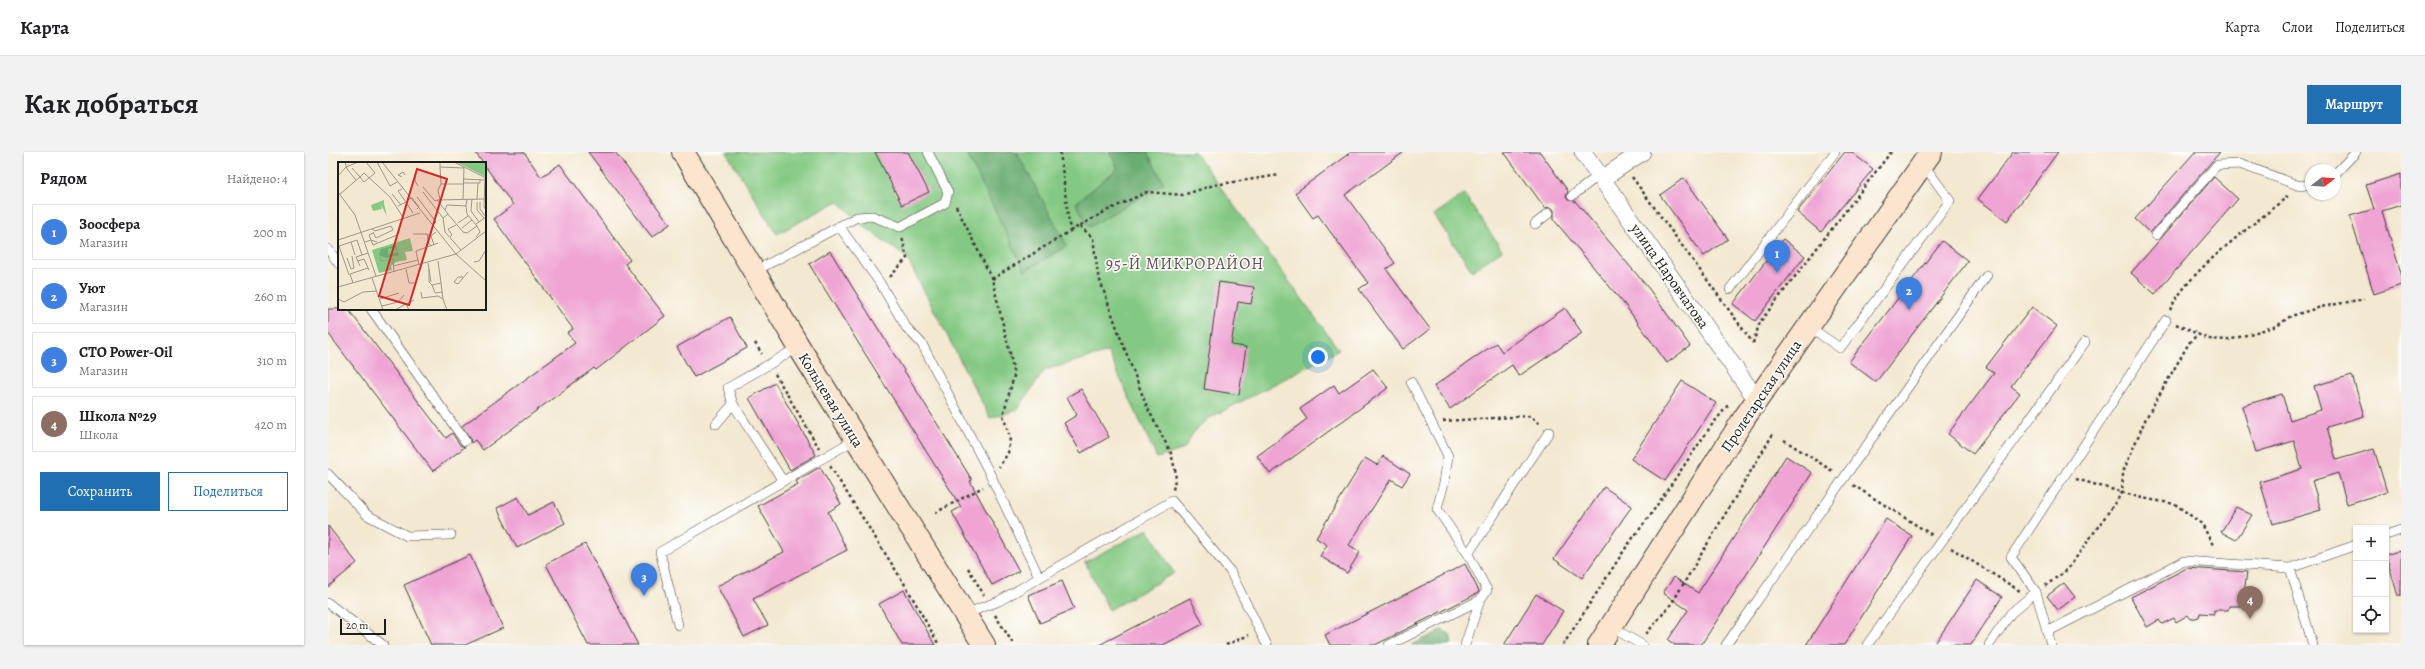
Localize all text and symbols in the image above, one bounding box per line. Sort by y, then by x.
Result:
text: Карта [20,15,69,41]
text: Карта [2225,18,2260,37]
text: Слои [2282,18,2313,37]
text: Поделиться [2335,18,2405,37]
text: Как добраться [24,85,199,123]
button: Маршрут [2307,85,2401,124]
inset map [338,162,486,310]
north arrow [2305,164,2341,200]
text: Рядом [40,167,87,190]
text: Найдено: 4 [227,170,288,187]
text: Зоосфера [79,214,140,234]
street label: улица Наровчатова [1626,219,1714,333]
text: 1 [52,224,56,241]
text: 200 m [254,224,287,241]
text: Магазин [79,234,128,251]
pin: 1 [1764,240,1790,273]
district label: 95-Й МИКРОРАЙОН [1106,253,1264,275]
pin: 2 [1896,277,1922,310]
text: Уют [79,278,105,298]
text: 2 [51,288,57,305]
text: 260 m [254,288,287,305]
text: Магазин [79,298,128,315]
street label: Пролетарская улица [1716,336,1806,456]
text: СТО Power-Oil [79,342,172,362]
your location [1308,347,1328,367]
street label: Кольцевая улица [794,349,868,451]
text: 3 [51,352,57,369]
text: 310 m [257,352,287,369]
text: Магазин [79,362,128,379]
text: Школа №29 [79,406,157,426]
text: 4 [51,416,57,433]
text: 420 m [255,416,287,433]
text: Школа [79,426,118,443]
button: Сохранить [40,472,160,511]
button: Поделиться [168,472,288,511]
map controls [2353,525,2389,633]
button: + [2353,525,2389,561]
button: − [2353,561,2389,597]
pin: 3 [631,563,657,596]
pin: 4 [2237,586,2263,619]
button: locate [2353,597,2389,633]
scale bar [340,617,386,636]
text: 20 m [346,618,368,633]

